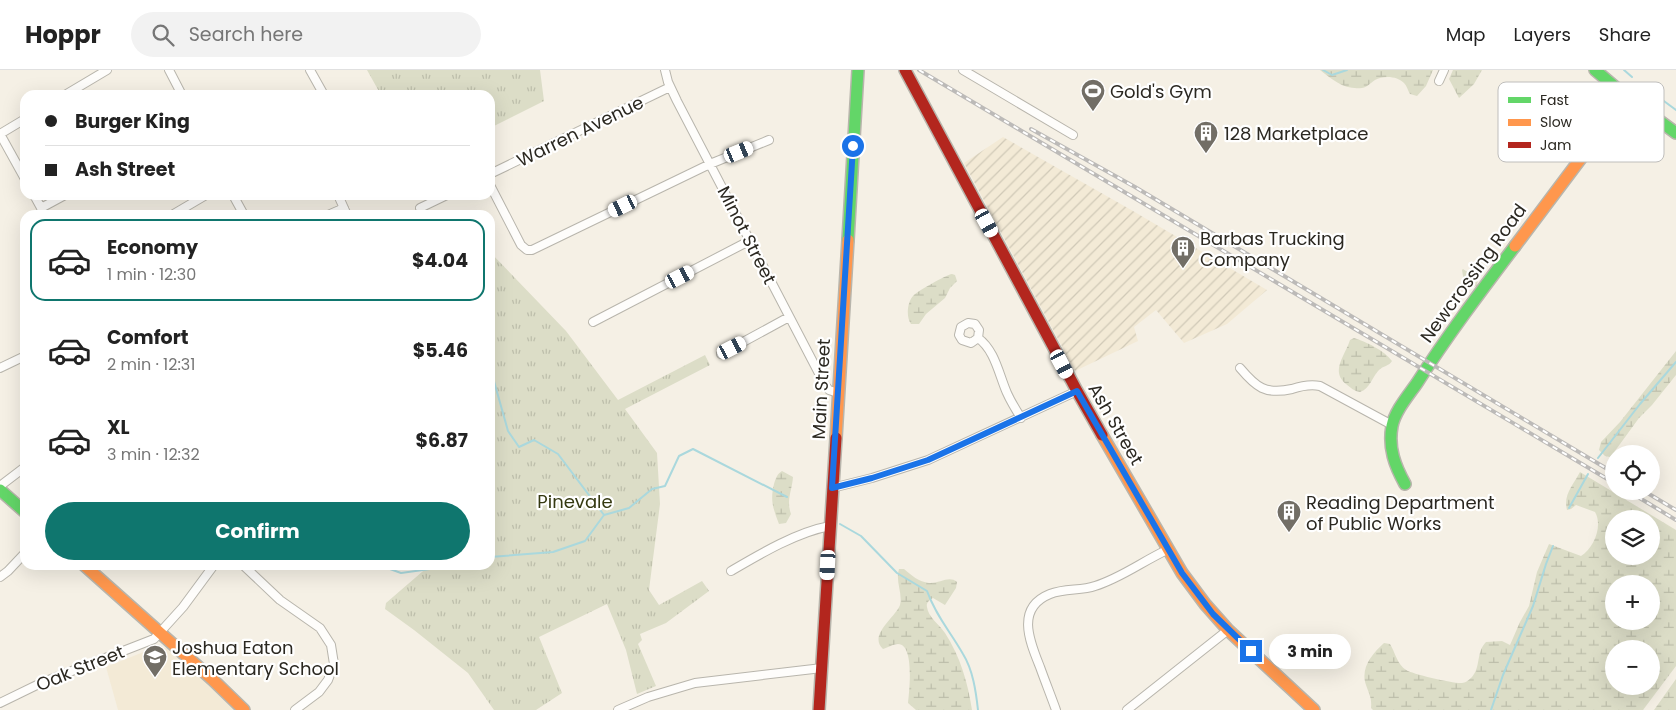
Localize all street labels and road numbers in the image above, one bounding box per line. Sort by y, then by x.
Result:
street label: Warren Avenue [512,89,648,173]
street label: Minot Street [712,182,782,288]
street label: Newcrossing Road [1414,198,1532,348]
street label: Main Street [806,338,836,440]
street label: Ash Street [1083,379,1149,469]
street label: Oak Street [32,639,128,697]

